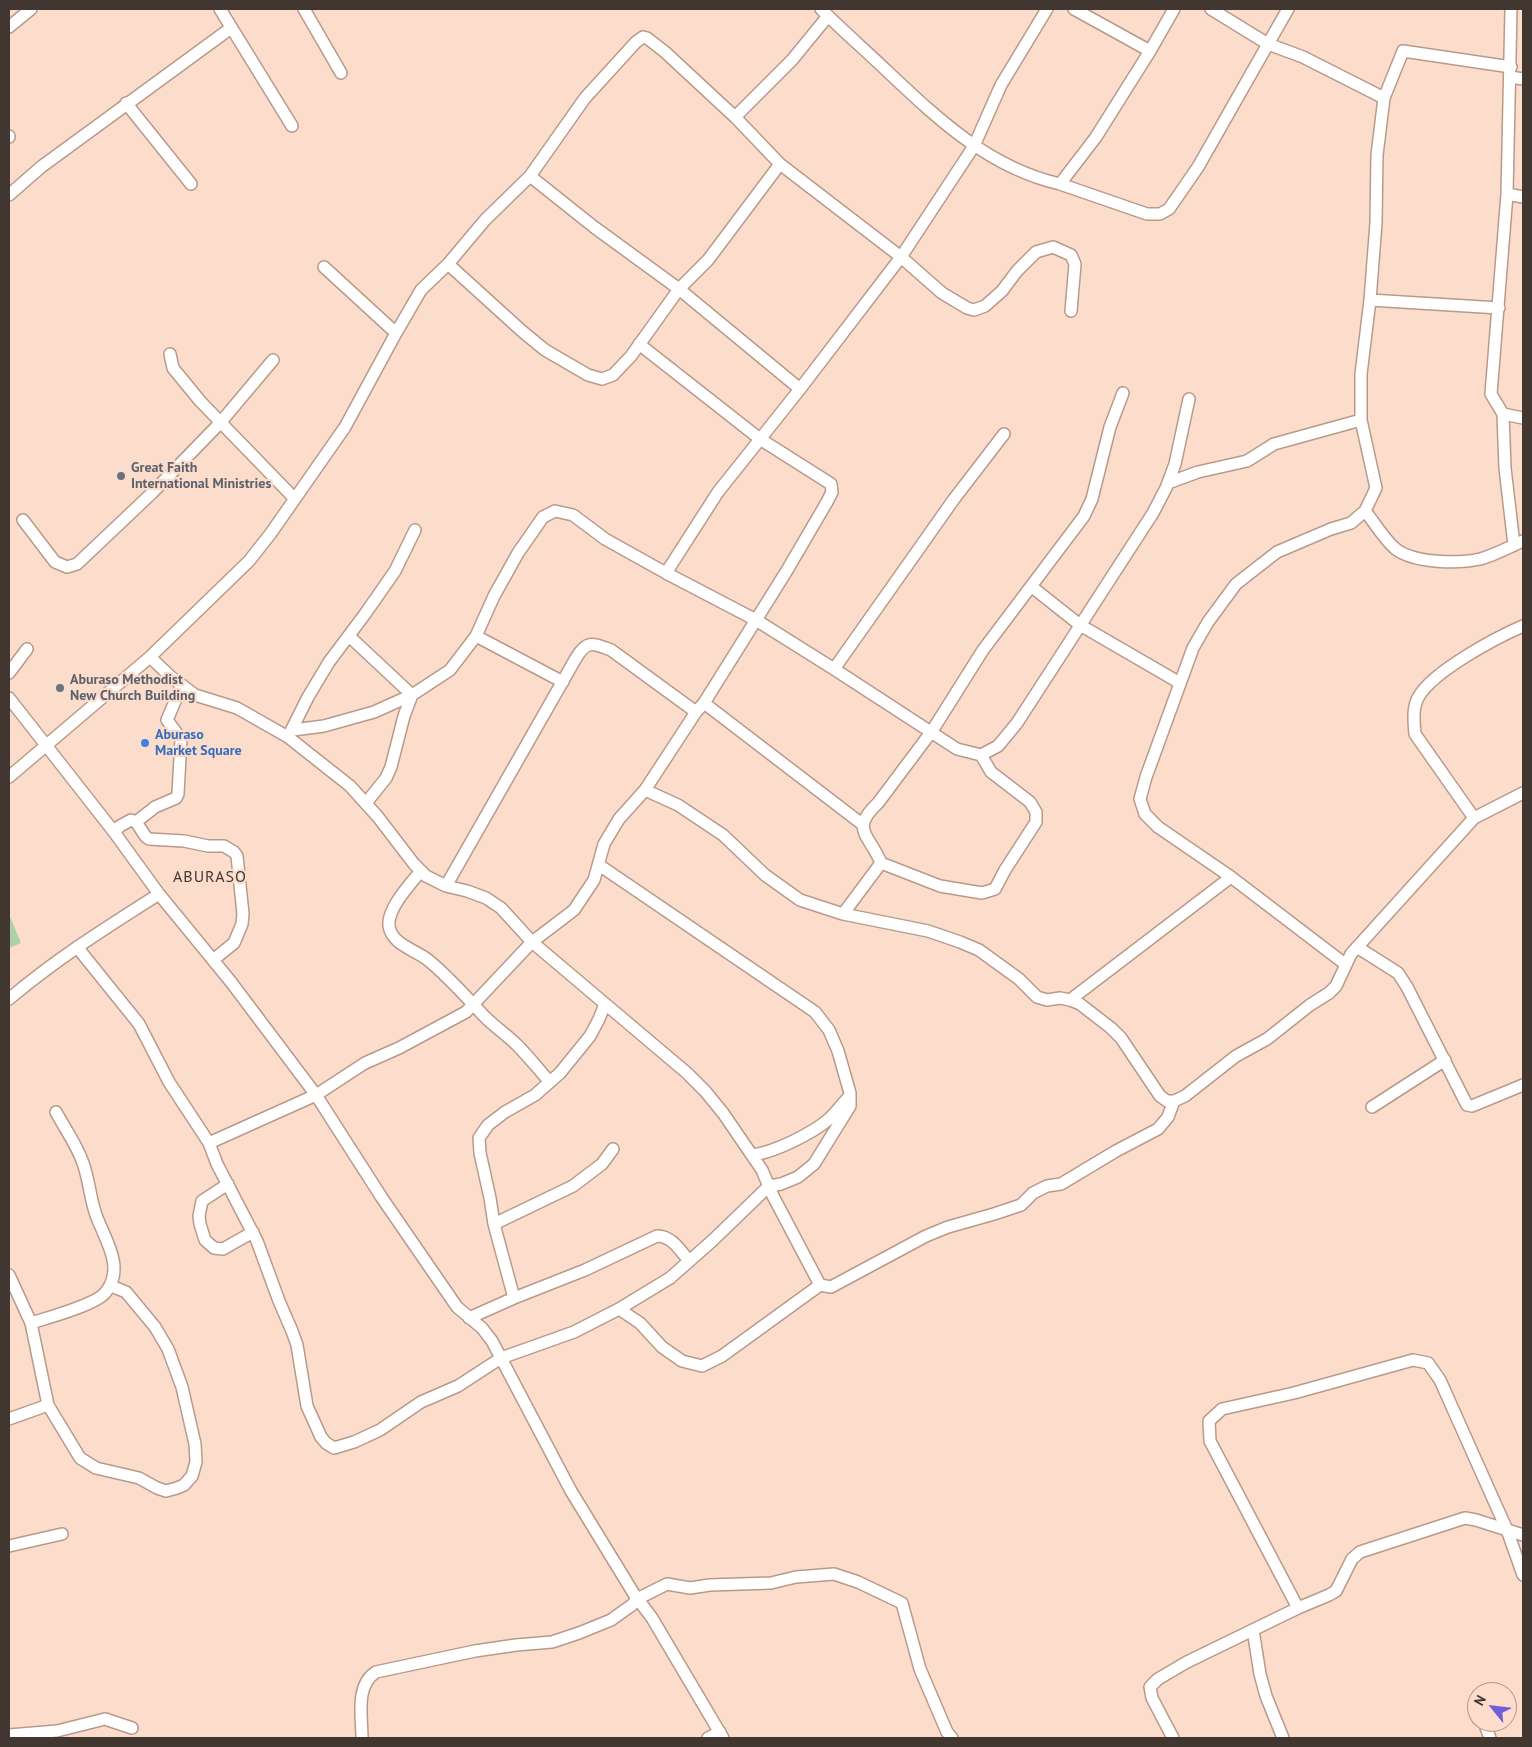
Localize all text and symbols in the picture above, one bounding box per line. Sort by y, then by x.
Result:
place label: Great Faith International Ministries [131,460,271,492]
marker: Great Faith International Ministries [115,470,127,482]
place label: Aburaso Methodist New Church Building [70,672,195,704]
marker: Aburaso Methodist New Church Building [54,682,66,694]
place label: Aburaso Market Square [155,727,242,760]
marker: Aburaso Market Square [139,737,151,749]
district label: ABURASO [172,867,248,887]
north arrow [1467,1682,1517,1732]
text: N [1470,1692,1490,1709]

